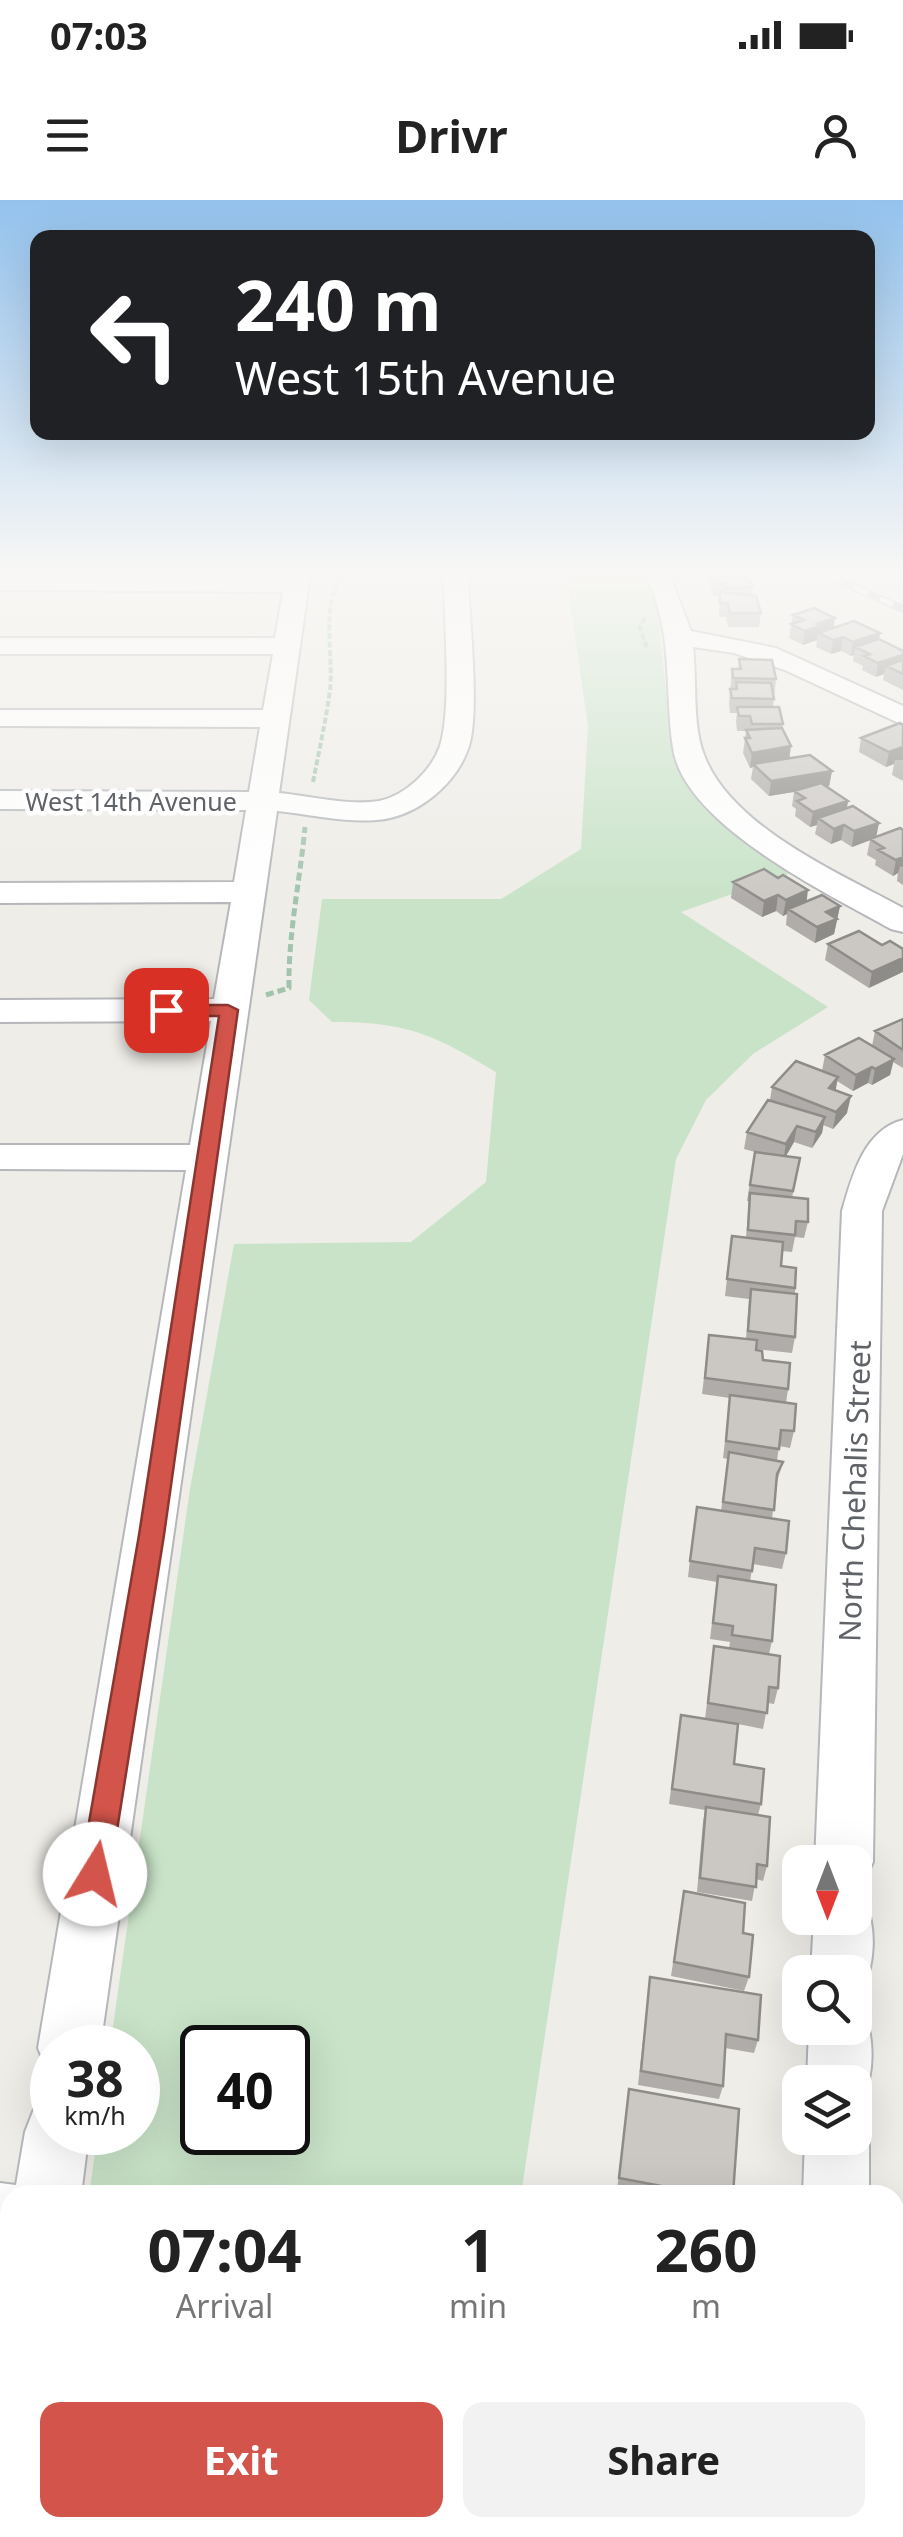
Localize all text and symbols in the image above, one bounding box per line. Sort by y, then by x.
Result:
text: 07:03 [50,9,148,61]
text: Drivr [395,105,508,166]
icon: menu [40,108,95,163]
icon: person [808,108,863,163]
text: 240 m [235,256,442,352]
icon: left [70,270,200,400]
text: West 15th Avenue [235,347,616,408]
street label: West 14th Avenue [25,784,237,818]
pin [124,968,209,1053]
icon: arrive [139,983,194,1038]
street label: North Chehalis Street [828,1339,880,1642]
position arrow [43,1822,147,1926]
north arrow [782,1845,872,1935]
map controls [782,1845,872,2155]
button: search [782,1955,872,2045]
speed limit sign: 40 [180,2025,310,2155]
text: 38 [66,2044,124,2112]
button: layers [782,2065,872,2155]
text: km/h [64,2098,126,2132]
text: 07:04 [147,2208,302,2290]
text: 1 [461,2208,495,2290]
text: 260 [655,2208,758,2290]
text: Arrival [176,2284,273,2327]
text: min [449,2284,507,2327]
text: m [691,2284,721,2327]
button: Exit [40,2402,443,2517]
button: Share [463,2402,865,2517]

